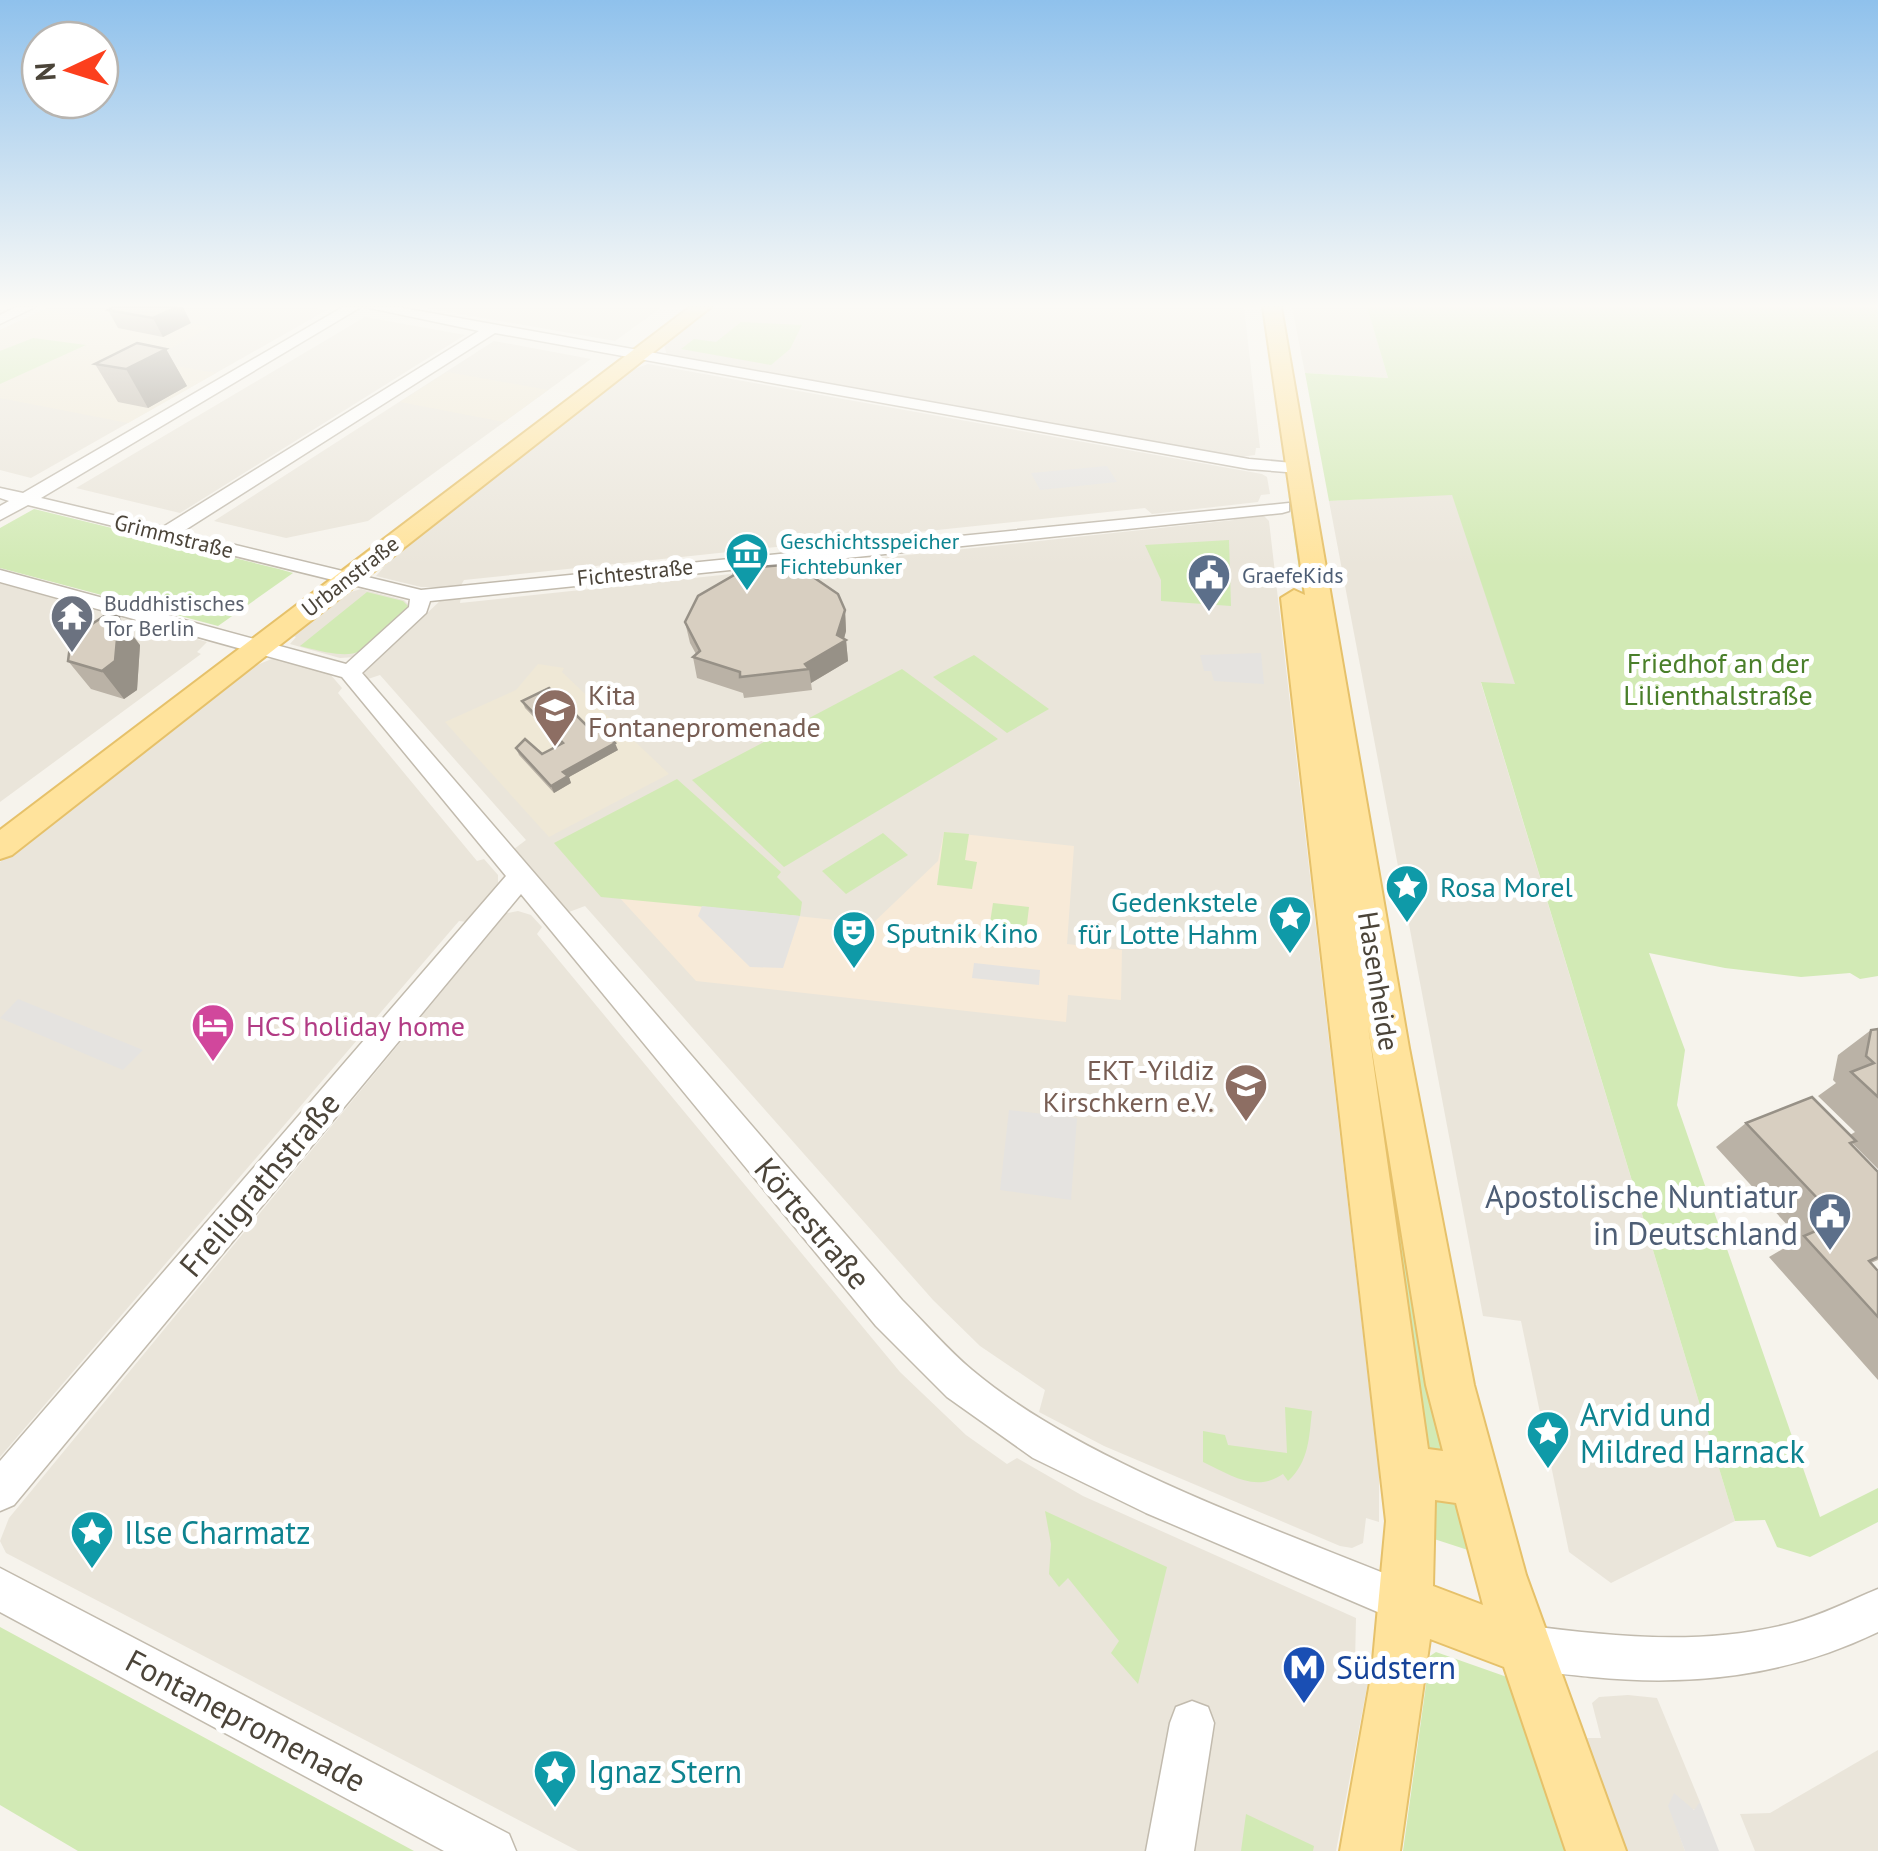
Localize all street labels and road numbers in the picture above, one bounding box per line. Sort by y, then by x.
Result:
street label: Grimmstraße [111,508,237,564]
street label: Urbanstraße [296,529,404,623]
street label: Fichtestraße [575,552,695,592]
street label: Hasenheide [1350,909,1408,1053]
street label: Freiligrathstraße [169,1083,349,1285]
street label: Körtestraße [745,1148,881,1298]
street label: Fontanepromenade [119,1639,373,1801]

